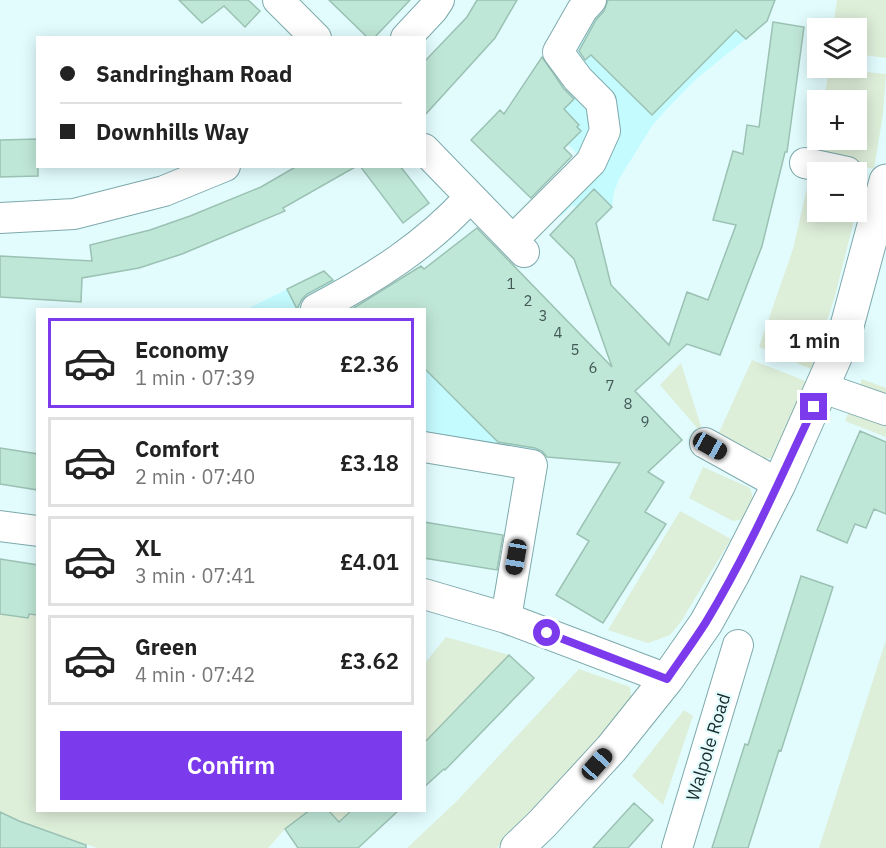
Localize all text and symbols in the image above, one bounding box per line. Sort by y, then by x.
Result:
map controls [807,18,867,222]
button: layers [807,18,867,78]
text: Sandringham Road [96,59,292,88]
button: + [807,90,867,150]
text: Downhills Way [96,117,249,146]
button: − [807,162,867,222]
house number: 1 [506,274,516,293]
house number: 2 [523,291,533,310]
house number: 3 [538,306,548,325]
callout: 1 min [764,320,864,362]
house number: 4 [553,323,563,342]
text: 1 min [789,327,840,354]
text: Economy [135,335,229,364]
icon: car [63,336,117,390]
house number: 5 [570,340,580,359]
text: £2.36 [340,349,399,378]
house number: 6 [588,358,598,377]
text: 1 min · 07:39 [135,364,255,391]
house number: 7 [605,376,615,395]
route end [800,393,827,420]
house number: 8 [623,394,633,413]
house number: 9 [640,412,650,431]
car [690,429,730,463]
text: Comfort [135,434,219,463]
icon: car [63,435,117,489]
text: £3.18 [340,448,399,477]
text: 2 min · 07:40 [135,463,255,490]
text: XL [135,533,161,562]
icon: car [63,534,117,588]
car [504,538,528,576]
text: £4.01 [340,547,399,576]
text: 3 min · 07:41 [135,562,255,589]
route start [533,619,560,646]
text: Green [135,632,197,661]
icon: car [63,633,117,687]
text: £3.62 [340,646,399,675]
text: 4 min · 07:42 [135,661,255,688]
street label: Walpole Road [681,690,735,804]
button: Confirm [60,731,402,800]
car [578,745,616,783]

